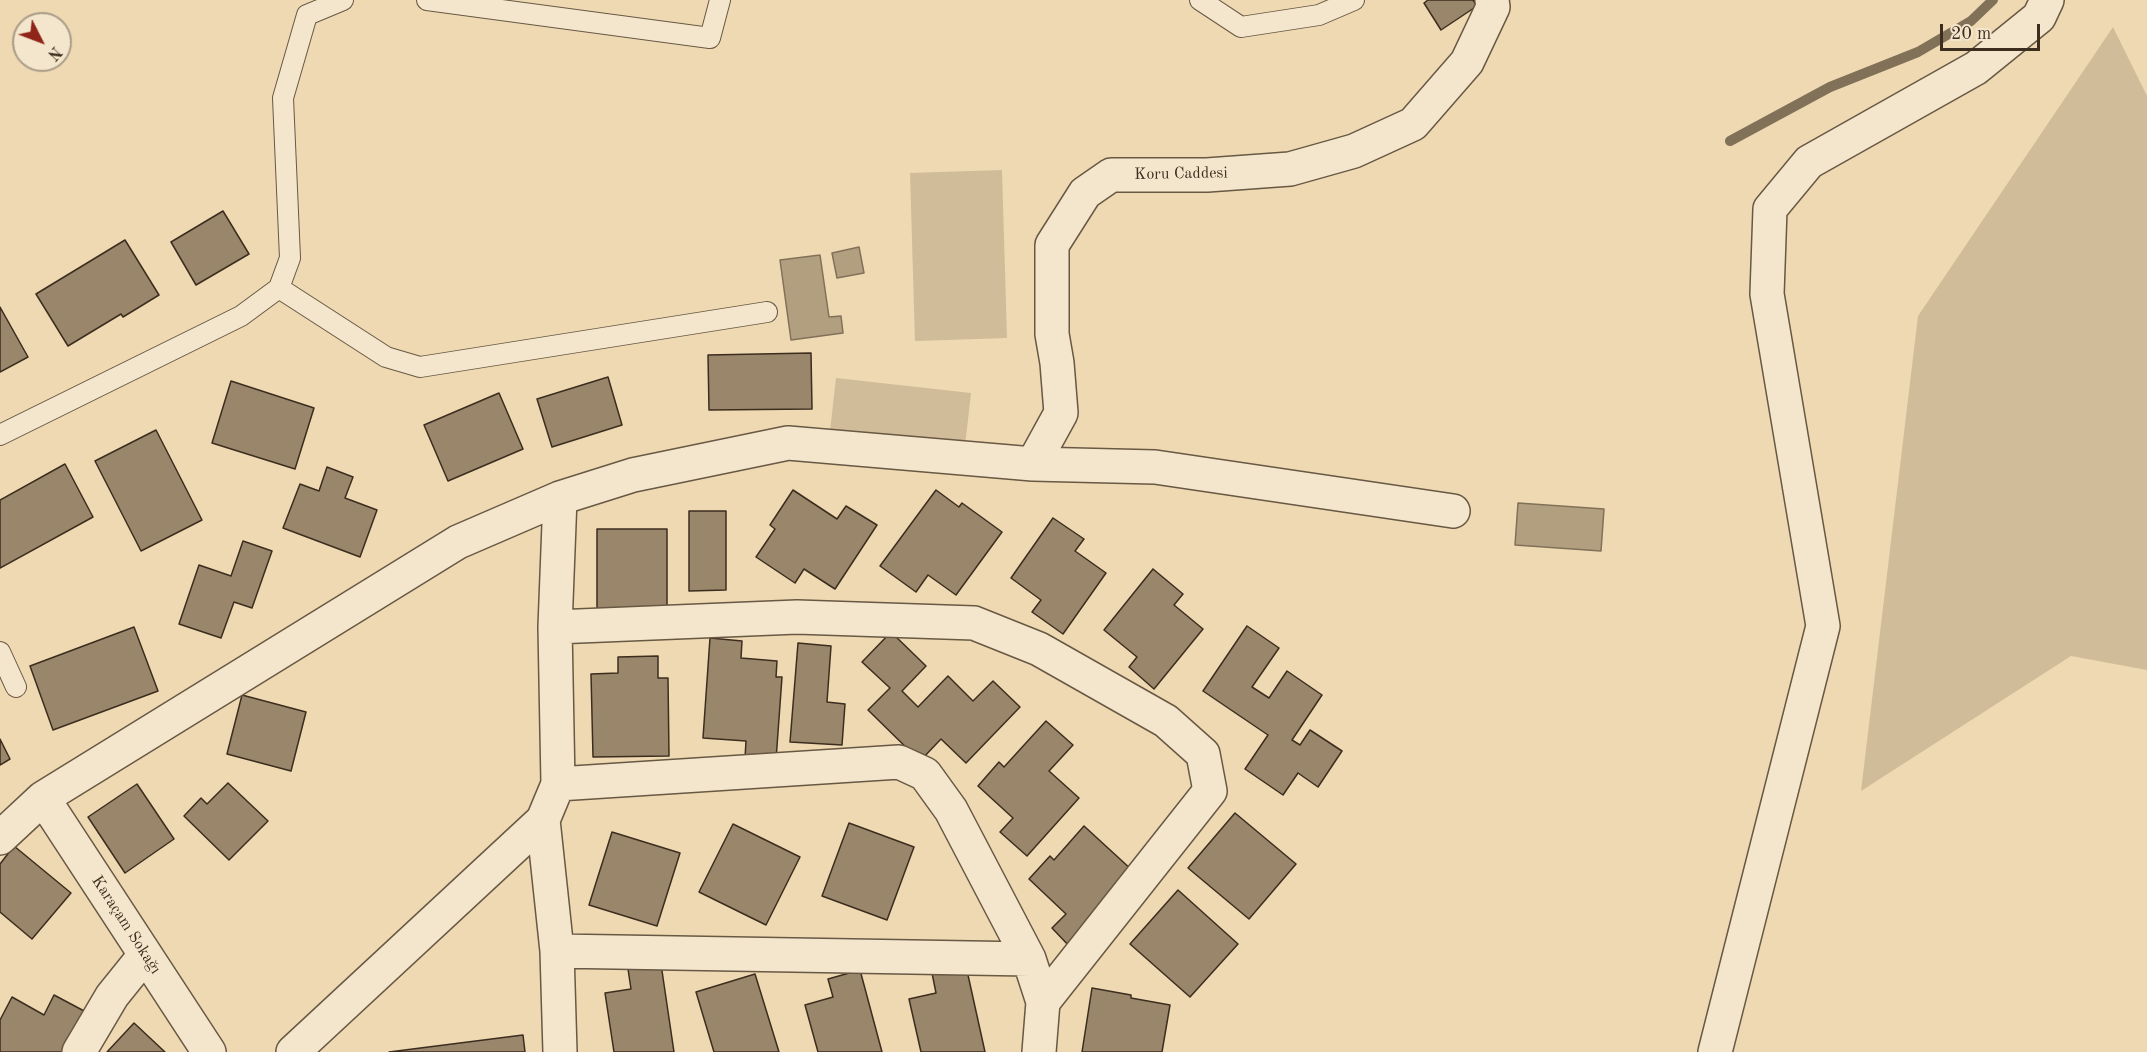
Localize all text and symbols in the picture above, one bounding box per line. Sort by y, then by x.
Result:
north arrow [12,12,72,72]
scale bar [1943,12,2044,50]
text: 20 m [1951,25,1991,43]
text: N [44,43,64,63]
street label: Koru Caddesi [1134,164,1228,184]
street label: Karaçam Sokağı [87,872,165,978]

